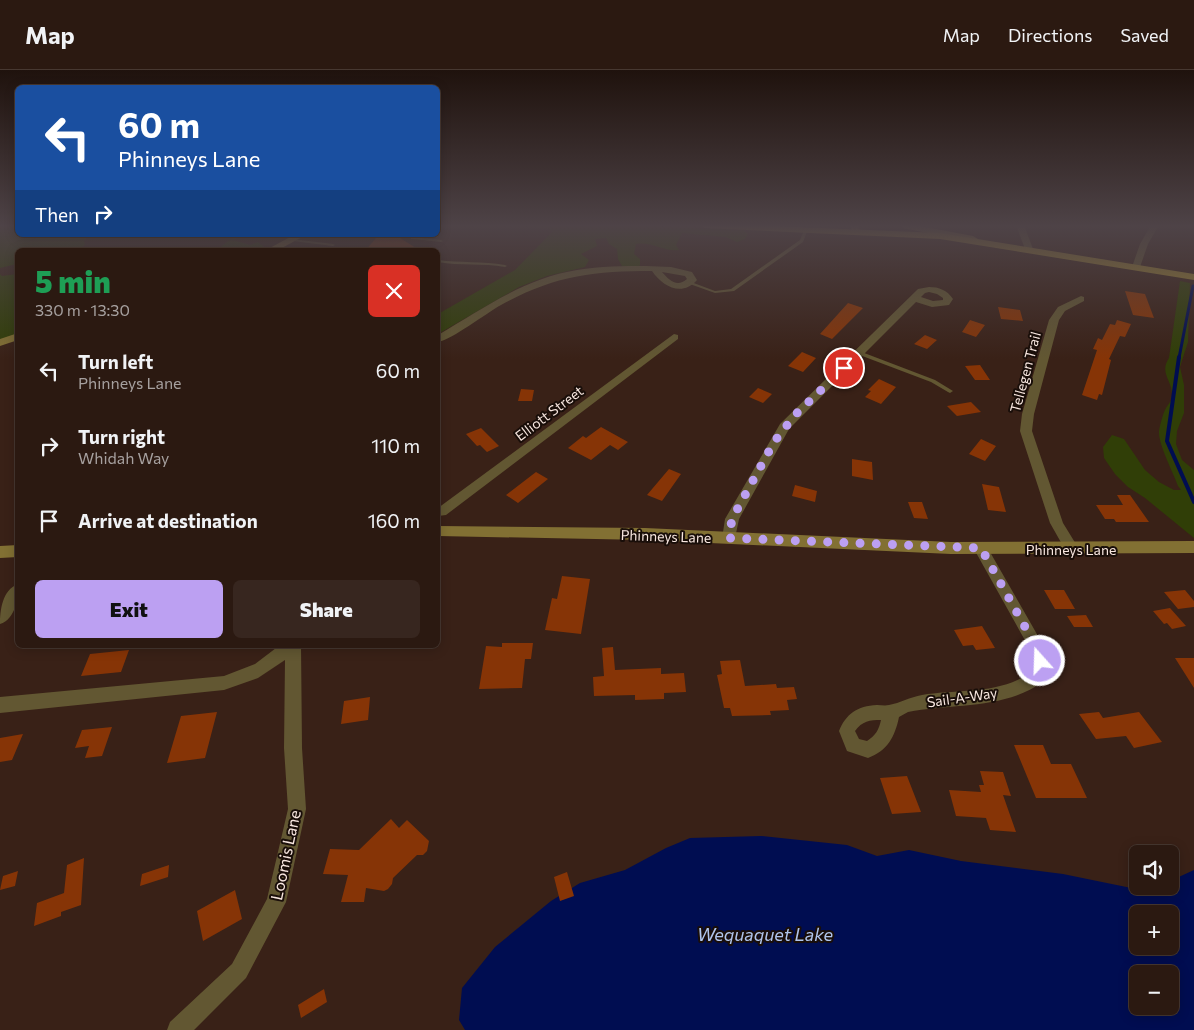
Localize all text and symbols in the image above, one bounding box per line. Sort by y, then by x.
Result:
text: Map [25,20,75,49]
text: Map [943,24,980,46]
text: Directions [1008,24,1092,46]
text: Saved [1120,24,1169,46]
text: 60 m [118,102,200,145]
icon: left [35,105,100,170]
text: Phinneys Lane [118,145,260,172]
icon: right [89,200,117,228]
text: Then [35,203,79,226]
text: 5 min [35,262,111,299]
button: close [368,265,420,317]
text: 330 m · 13:30 [35,300,130,319]
street label: Tellegen Trail [1006,330,1044,414]
pin [823,347,865,389]
text: Turn left [78,350,153,373]
icon: arrive [830,354,858,382]
icon: left [35,357,63,385]
text: 60 m [376,359,420,382]
text: Phinneys Lane [78,373,182,392]
street label: Elliott Street [512,382,587,444]
text: Turn right [78,425,165,448]
icon: right [35,432,63,460]
text: 110 m [371,434,420,457]
text: Whidah Way [78,448,169,467]
icon: arrive [35,507,63,535]
text: Arrive at destination [78,509,258,532]
text: 160 m [368,509,420,532]
street label: Phinneys Lane [620,526,712,546]
street label: Phinneys Lane [1026,541,1116,558]
button: Exit [35,580,223,638]
button: Share [233,580,420,638]
position arrow [1013,634,1065,686]
street label: Sail-A-Way [926,684,998,710]
street label: Loomis Lane [266,808,304,902]
map controls [1129,845,1179,1015]
button: sound [1129,845,1179,895]
button: + [1129,905,1179,955]
water label: Wequaquet Lake [697,923,834,945]
button: − [1129,965,1179,1015]

